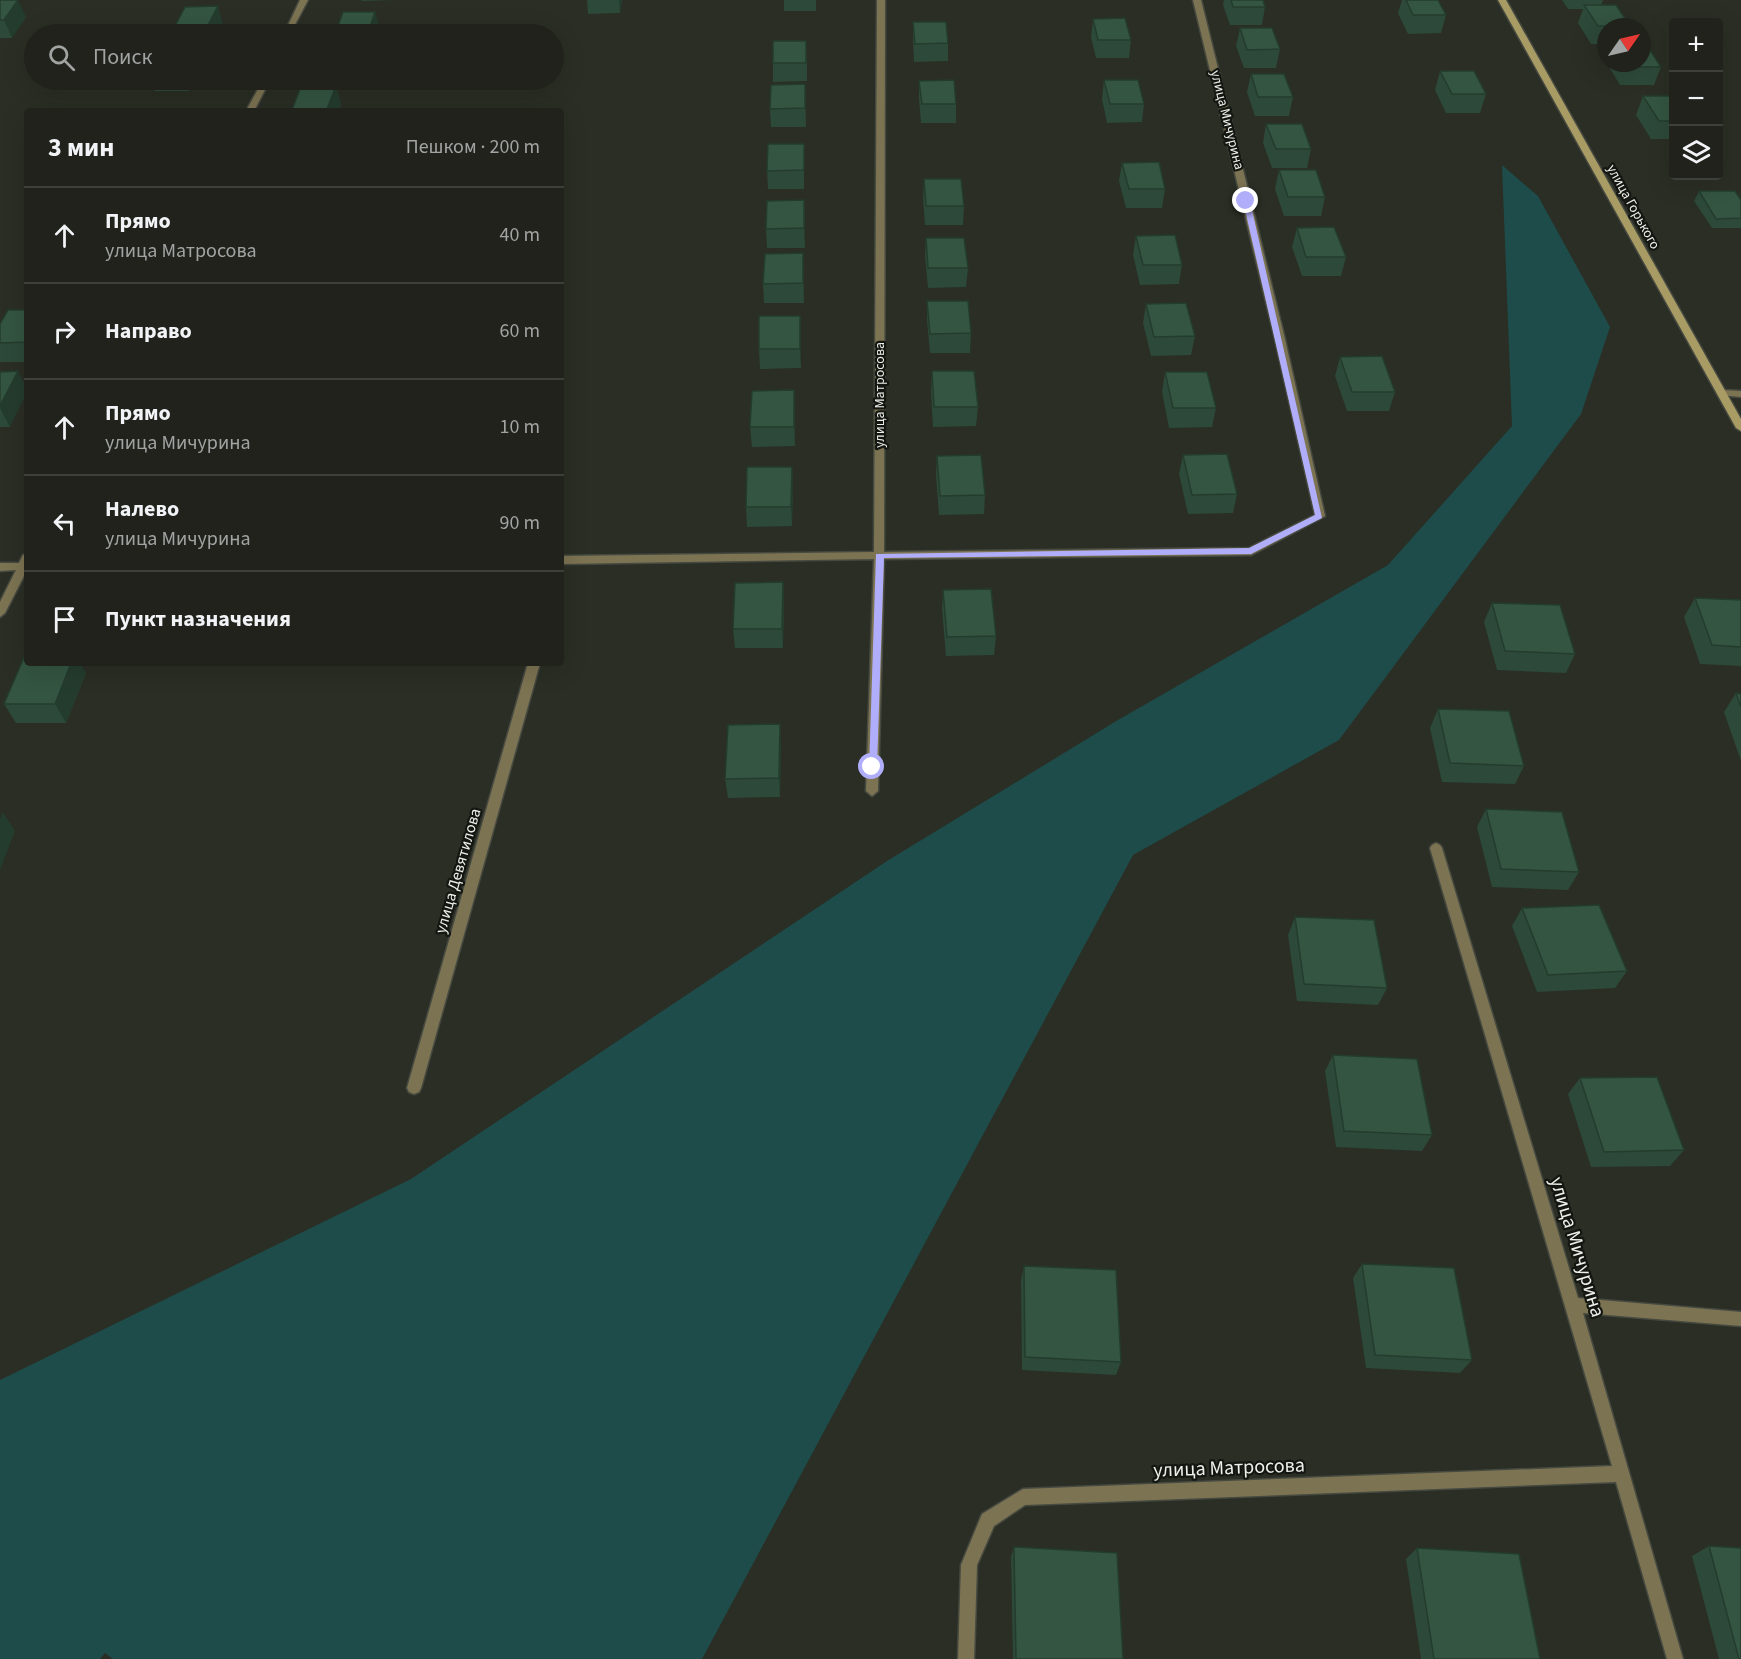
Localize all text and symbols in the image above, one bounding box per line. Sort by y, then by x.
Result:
north arrow [1597,18,1651,72]
map controls [1669,18,1723,180]
button: + [1669,18,1723,72]
search box [24,24,564,90]
icon: search [45,41,78,74]
text: Поиск [93,41,152,73]
street label: улица Мичурина [1205,68,1249,172]
button: − [1669,72,1723,126]
button: layers [1669,126,1723,180]
text: 3 мин [48,129,114,166]
text: Пешком · 200 m [406,133,540,161]
street label: улица Горького [1601,161,1665,253]
route end [1232,187,1258,213]
text: Прямо [105,205,171,237]
icon: ahead [48,219,81,252]
text: 40 m [500,221,540,249]
text: улица Матросова [105,237,257,265]
icon: right [48,315,81,348]
text: Направо [105,315,192,347]
text: 60 m [500,317,540,345]
street label: улица Матросова [870,342,890,448]
text: Прямо [105,397,171,429]
icon: ahead [48,411,81,444]
text: 10 m [500,413,540,441]
text: улица Мичурина [105,429,251,457]
text: Налево [105,493,179,525]
icon: left [48,507,81,540]
text: 90 m [500,509,540,537]
text: улица Мичурина [105,525,251,553]
icon: arrive [48,603,81,636]
text: Пункт назначения [105,603,291,635]
route start [858,753,884,779]
street label: улица Девятилова [430,806,486,936]
street label: улица Мичурина [1542,1173,1612,1321]
street label: улица Матросова [1153,1451,1305,1485]

